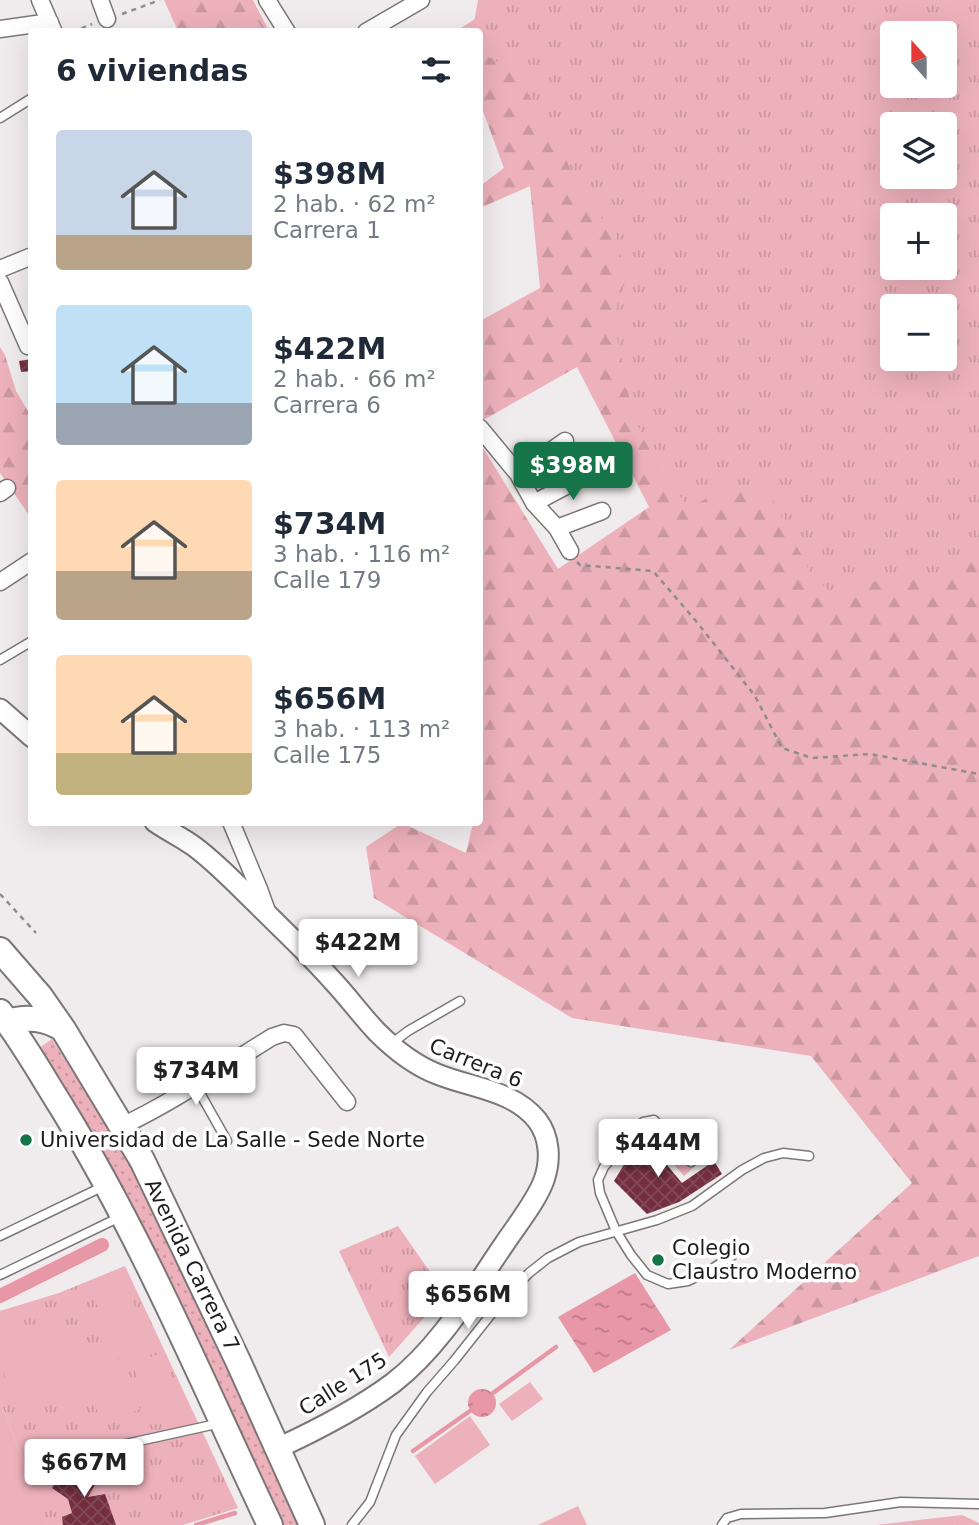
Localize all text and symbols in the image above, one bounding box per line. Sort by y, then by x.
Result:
north arrow [880,21,957,98]
map controls [880,21,957,371]
icon: filters [417,51,455,89]
text: 6 viviendas [56,53,248,88]
button: layers [880,112,957,189]
text: $398M [273,156,386,191]
icon: home [112,158,196,242]
text: 2 hab. · 62 m² [273,191,436,217]
button: + [880,203,957,280]
text: Carrera 1 [273,217,381,243]
button: − [880,294,957,371]
text: $422M [273,331,386,366]
icon: home [112,333,196,417]
text: 2 hab. · 66 m² [273,366,436,392]
text: Carrera 6 [273,392,381,418]
pin: $398M [524,442,622,502]
text: $398M [530,452,616,478]
text: $734M [273,506,386,541]
icon: home [112,508,196,592]
text: 3 hab. · 116 m² [273,541,450,567]
text: Calle 179 [273,567,381,593]
text: $656M [273,681,386,716]
icon: home [112,683,196,767]
text: 3 hab. · 113 m² [273,716,450,742]
text: Calle 175 [273,742,381,768]
pin: $422M [309,920,407,979]
text: $422M [315,929,401,955]
street label: Carrera 6 [426,1033,526,1093]
pin: $734M [147,1048,245,1107]
text: $734M [153,1057,239,1083]
pin: $444M [609,1120,707,1179]
place label: Universidad de La Salle - Sede Norte [40,1128,425,1152]
text: $444M [615,1129,701,1155]
marker: Universidad de La Salle - Sede Norte [18,1132,34,1148]
street label: Avenida Carrera 7 [140,1175,244,1355]
place label: Colegio Claustro Moderno [672,1236,857,1284]
marker: Colegio Claustro Moderno [650,1252,666,1268]
pin: $656M [419,1272,517,1331]
text: $656M [425,1281,511,1307]
street label: Calle 175 [295,1348,391,1420]
pin: $667M [35,1440,133,1499]
text: $667M [41,1449,127,1475]

